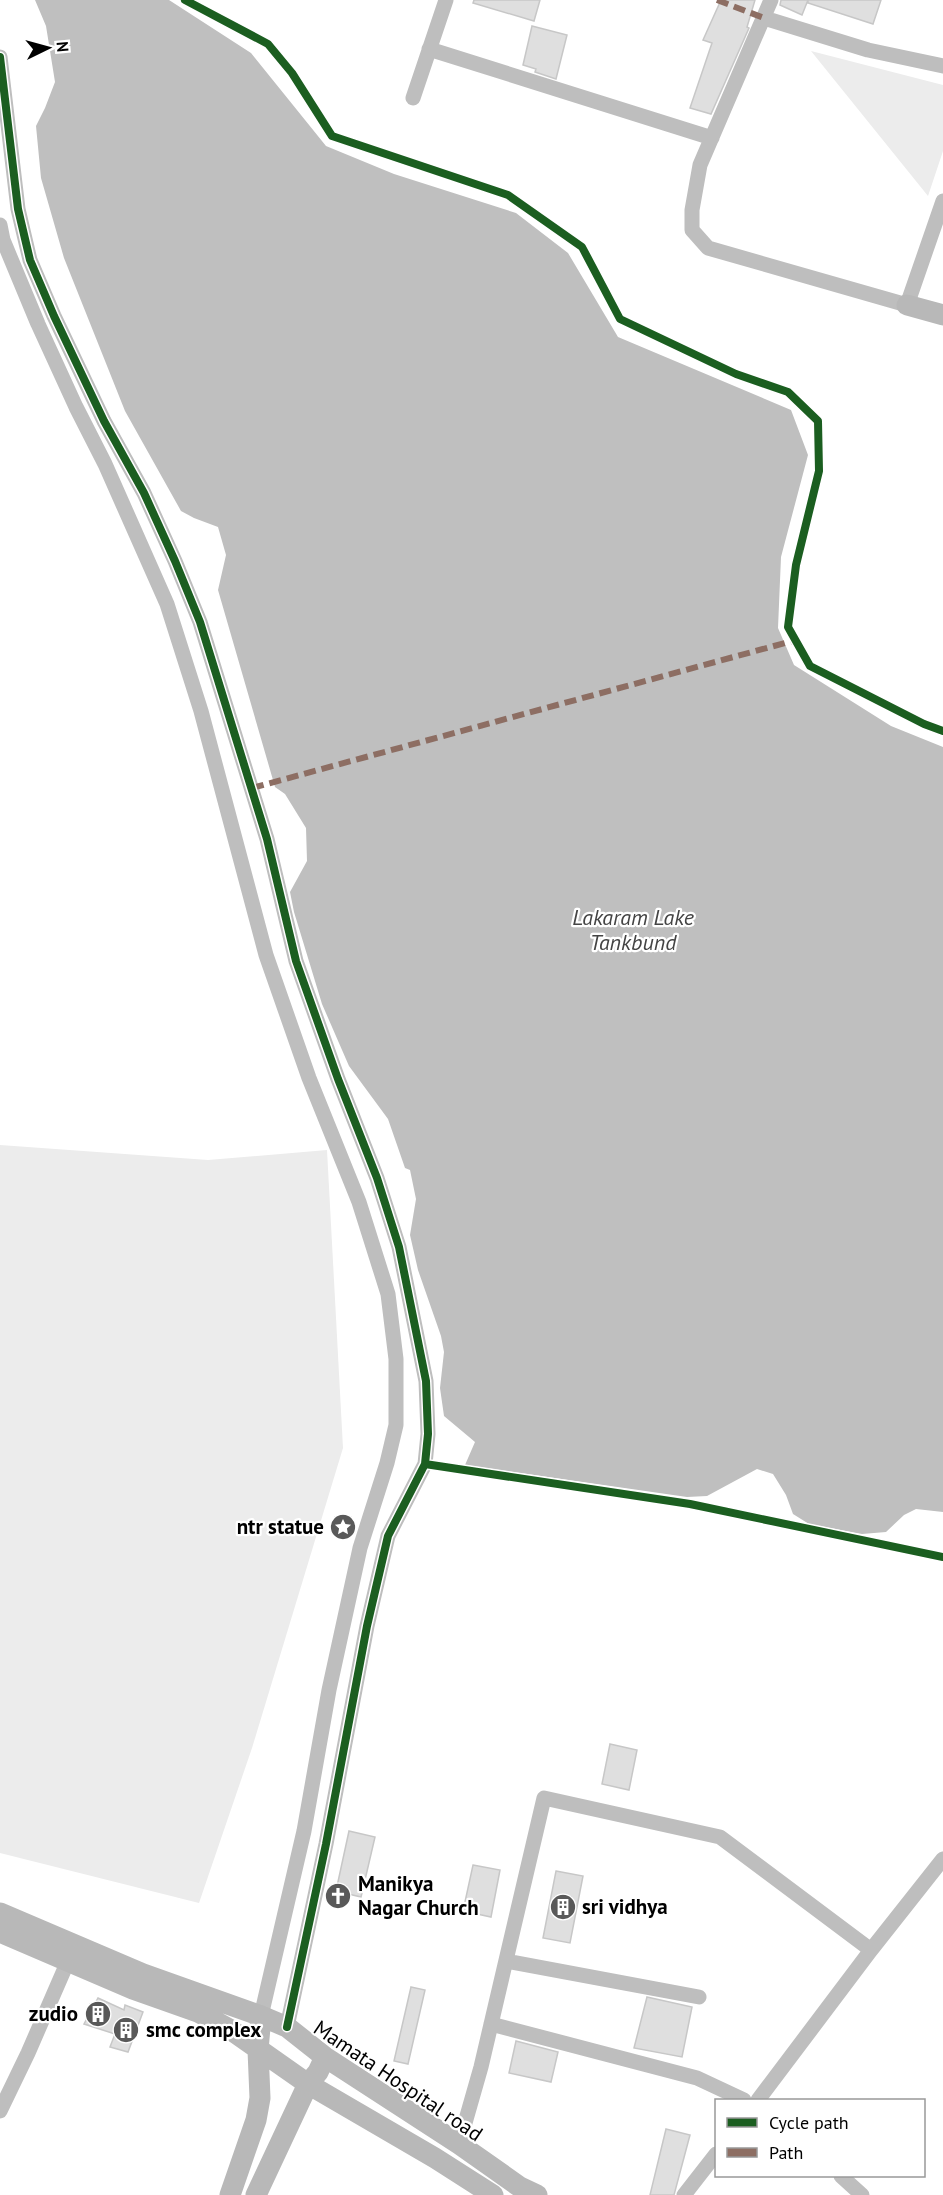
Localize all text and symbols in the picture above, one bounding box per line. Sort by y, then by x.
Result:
north arrow [18,18,78,78]
text: N [53,41,73,53]
water label: Lakaram Lake Tankbund [572,903,695,956]
place icon: ntr statue [328,1512,358,1542]
place label: ntr statue [237,1513,324,1540]
place label: Manikya Nagar Church [358,1870,479,1921]
church icon: Manikya Nagar Church [323,1881,353,1911]
building icon: sri vidhya [548,1892,578,1922]
place label: sri vidhya [582,1893,668,1920]
building icon: zudio [83,1999,113,2029]
place label: zudio [29,2000,78,2027]
street label: Mamata Hospital road [309,2014,488,2147]
building icon: smc complex [111,2015,141,2045]
place label: smc complex [146,2016,261,2043]
legend [715,2099,925,2177]
text: Cycle path [769,2111,849,2134]
text: Path [769,2141,803,2164]

